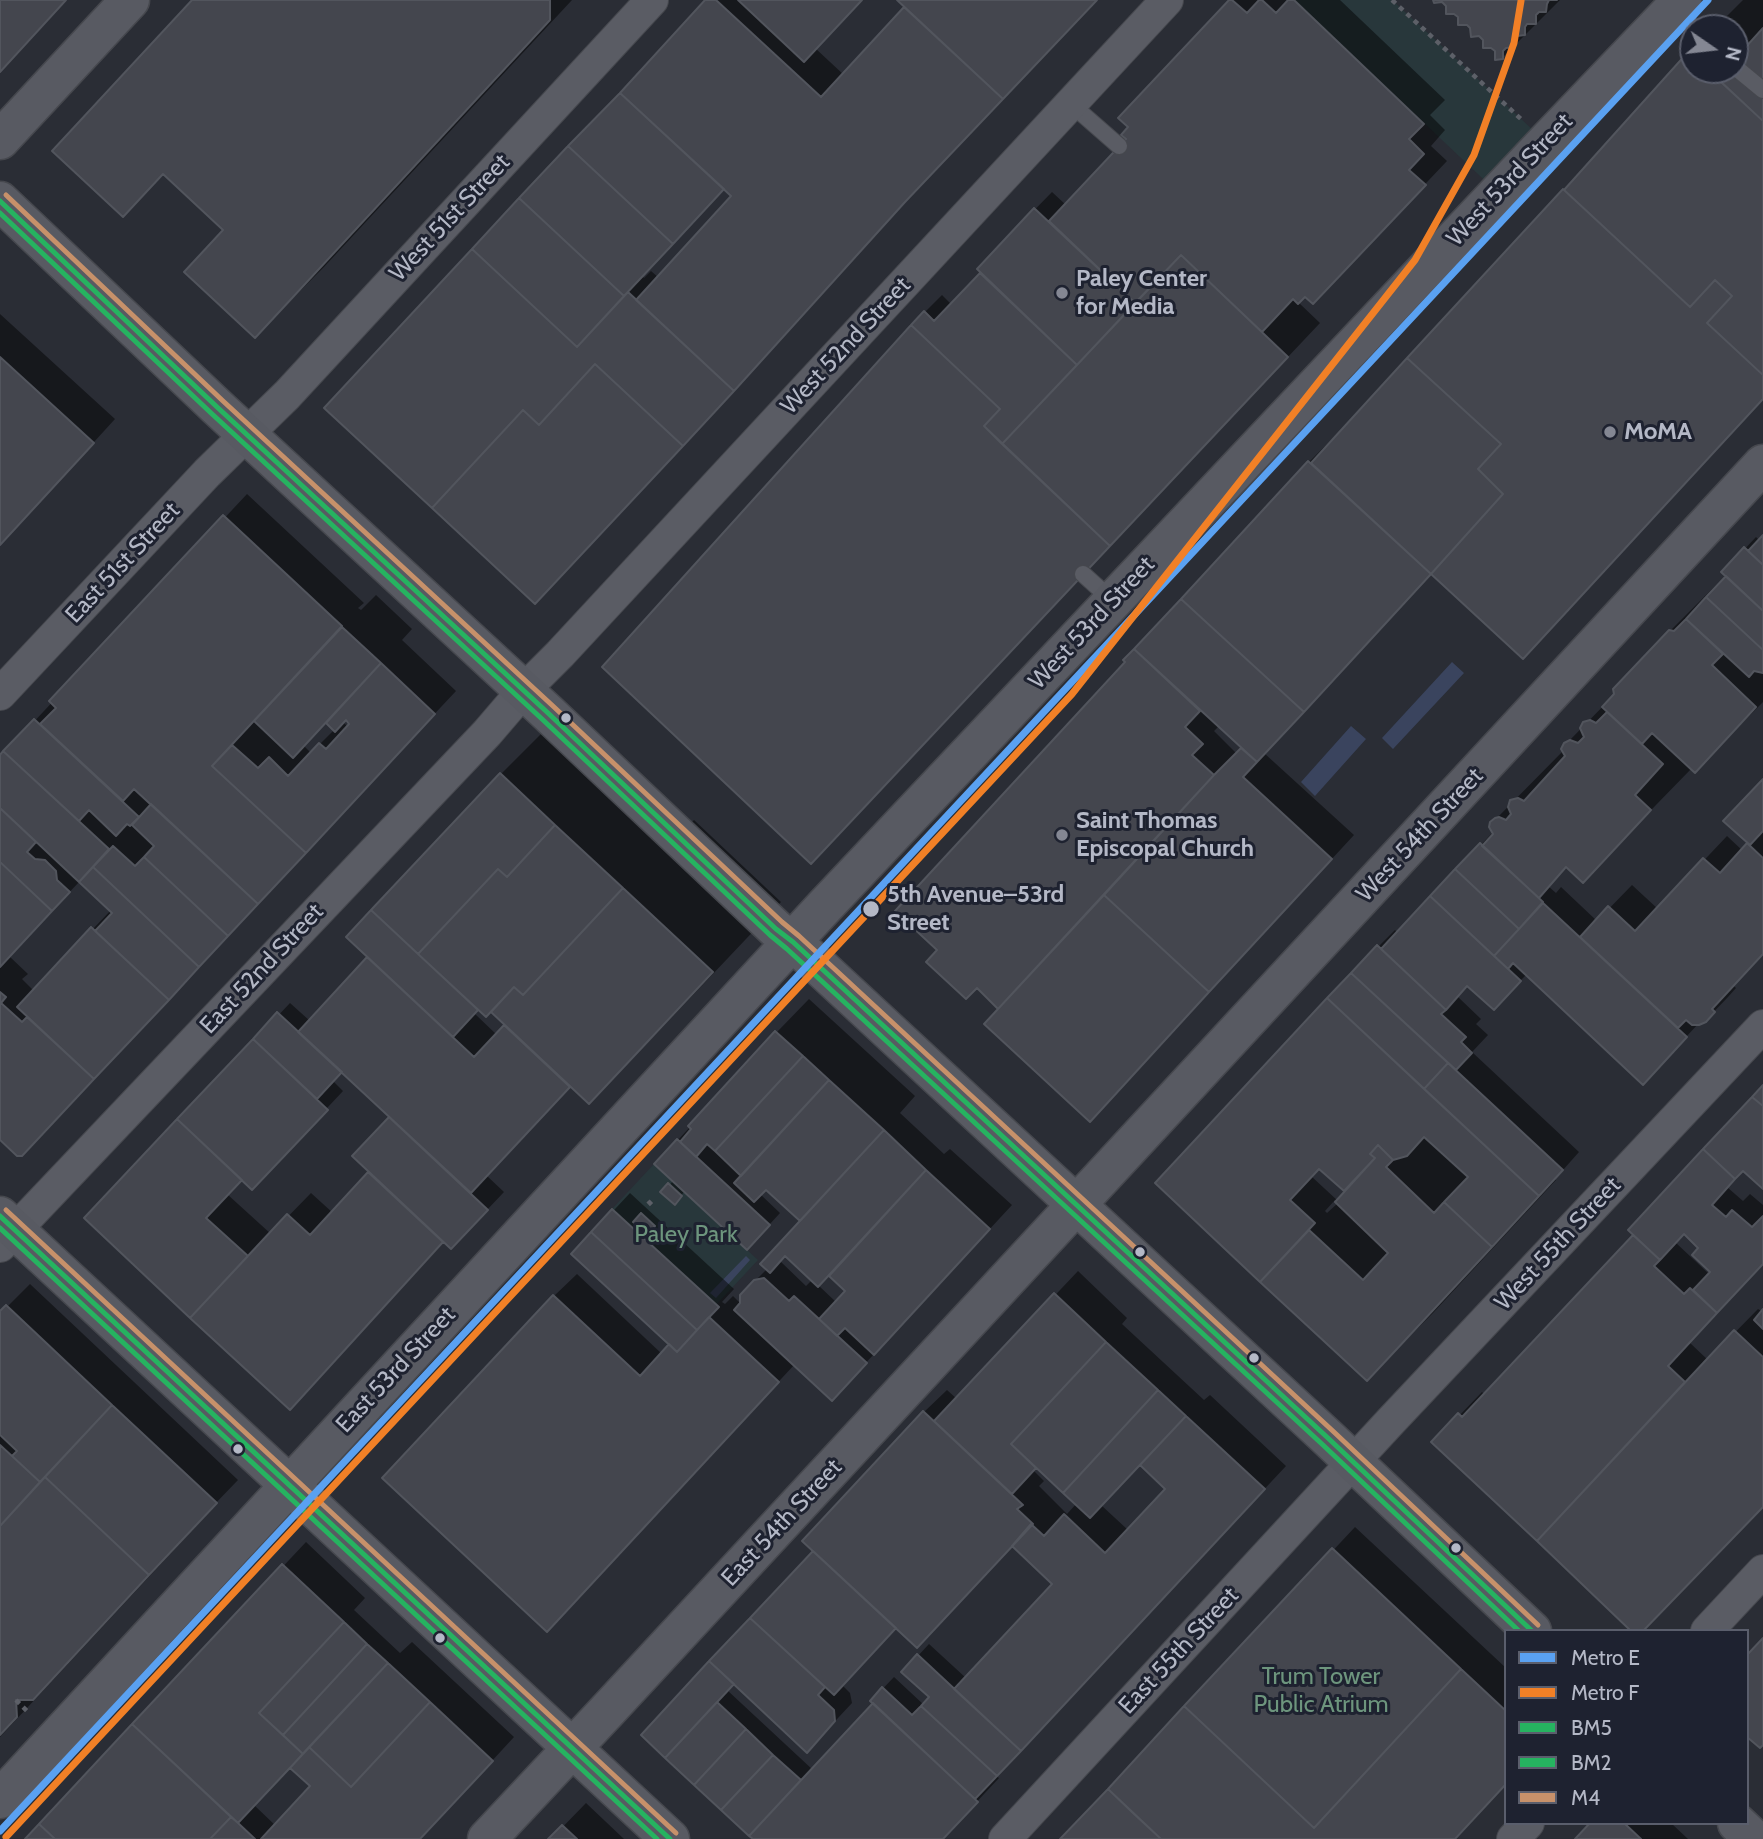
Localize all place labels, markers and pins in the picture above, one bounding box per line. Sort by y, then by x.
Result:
place label: Paley Center for Media [1076,265,1207,321]
marker: Paley Center for Media [1054,285,1070,301]
place label: MoMA [1624,418,1692,446]
marker: MoMA [1602,424,1618,440]
unlabelled marker [559,711,573,725]
place label: Saint Thomas Episcopal Church [1076,807,1254,863]
marker: Saint Thomas Episcopal Church [1054,827,1070,843]
place label: 5th Avenue–53rd Street [887,881,1064,937]
marker: 5th Avenue–53rd Street [861,899,881,919]
unlabelled marker [1133,1245,1147,1259]
unlabelled marker [1247,1351,1261,1365]
unlabelled marker [231,1442,245,1456]
unlabelled marker [1449,1541,1463,1555]
unlabelled marker [433,1631,447,1645]

